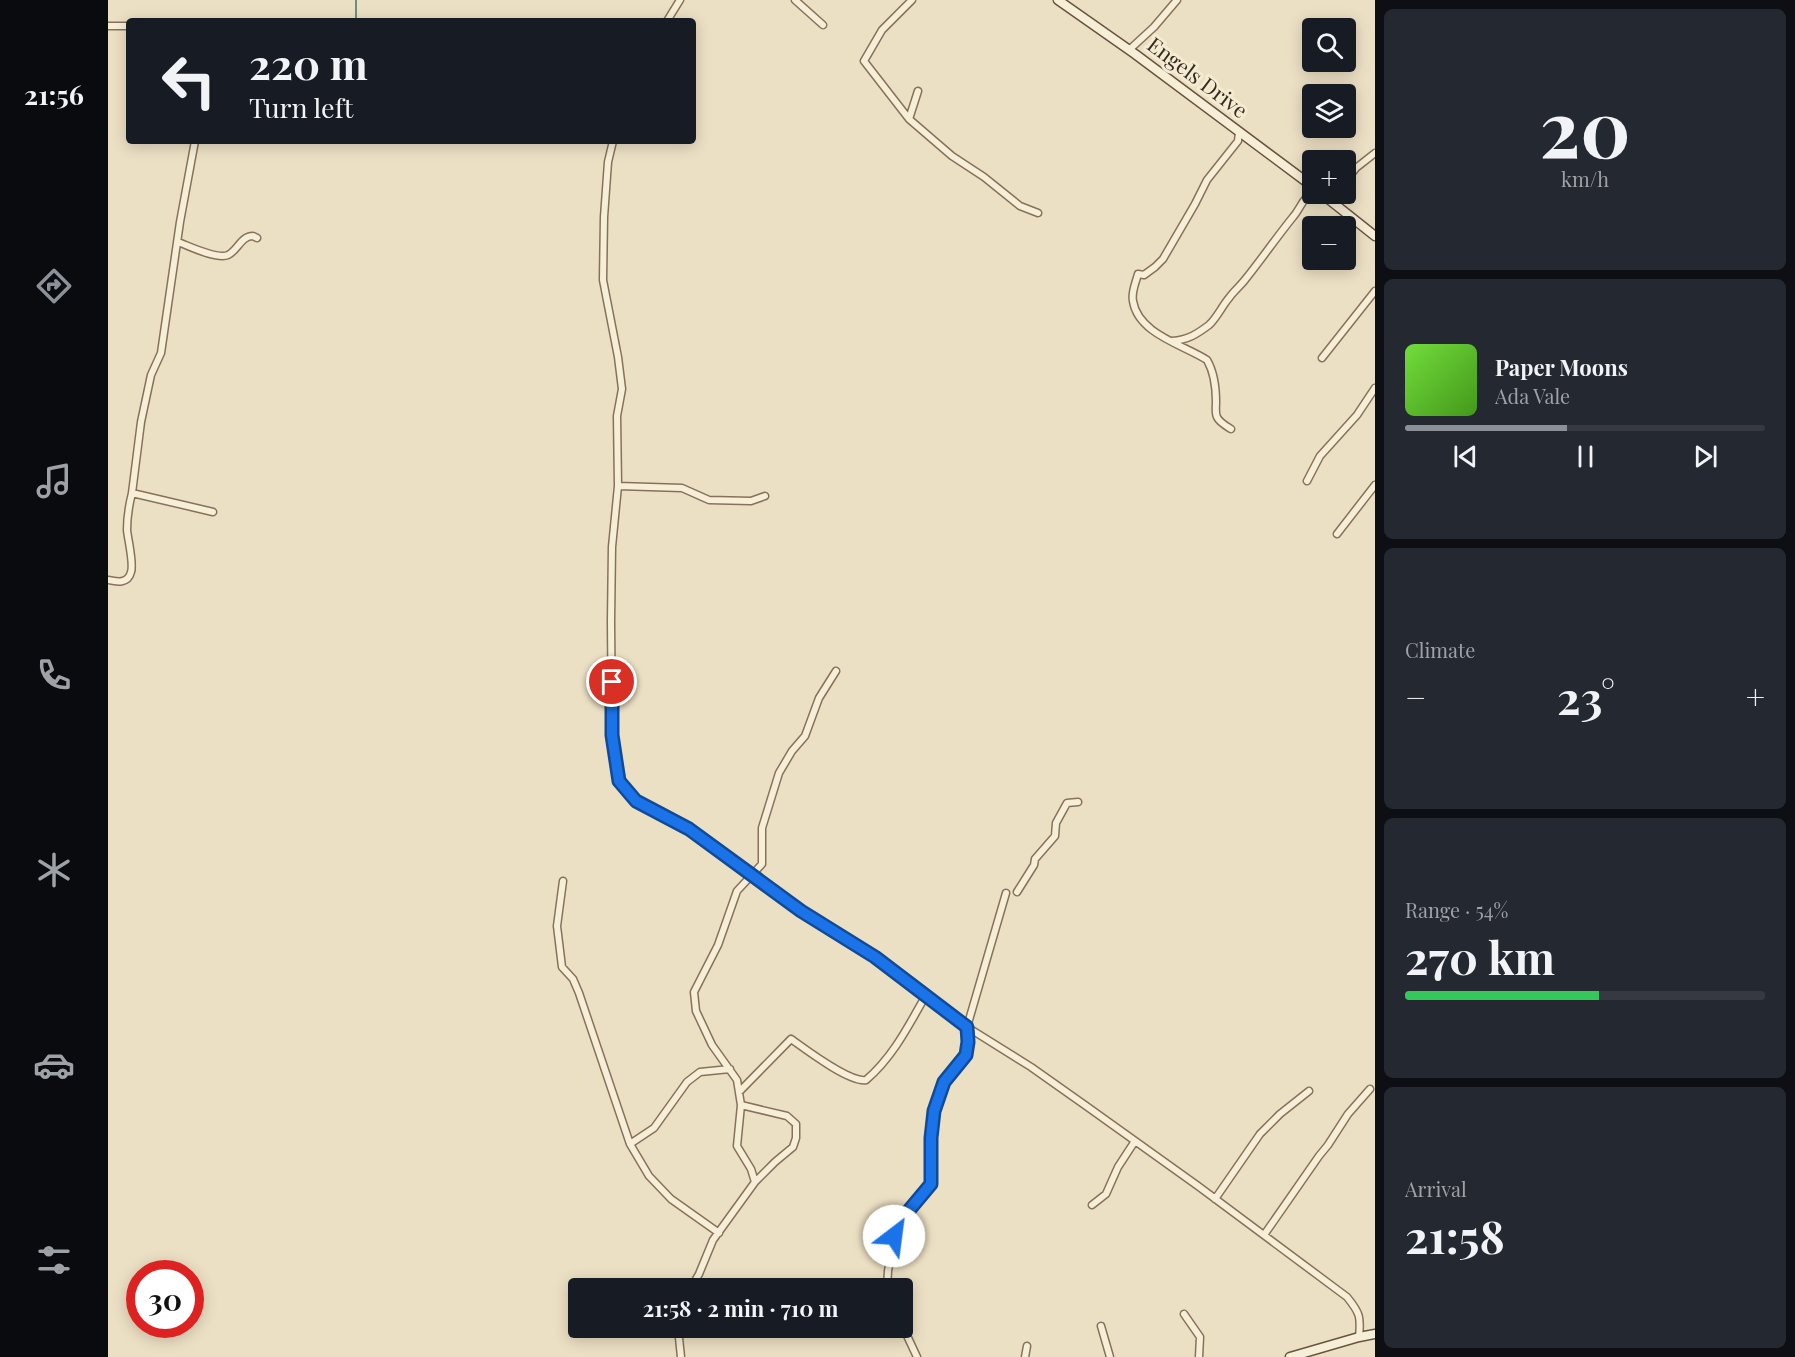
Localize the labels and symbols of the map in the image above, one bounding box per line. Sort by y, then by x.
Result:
street label: Engels Drive [1142,30,1254,123]
pin [586,656,637,707]
position arrow [862,1204,926,1268]
speed limit sign: 30 [126,1260,204,1338]

